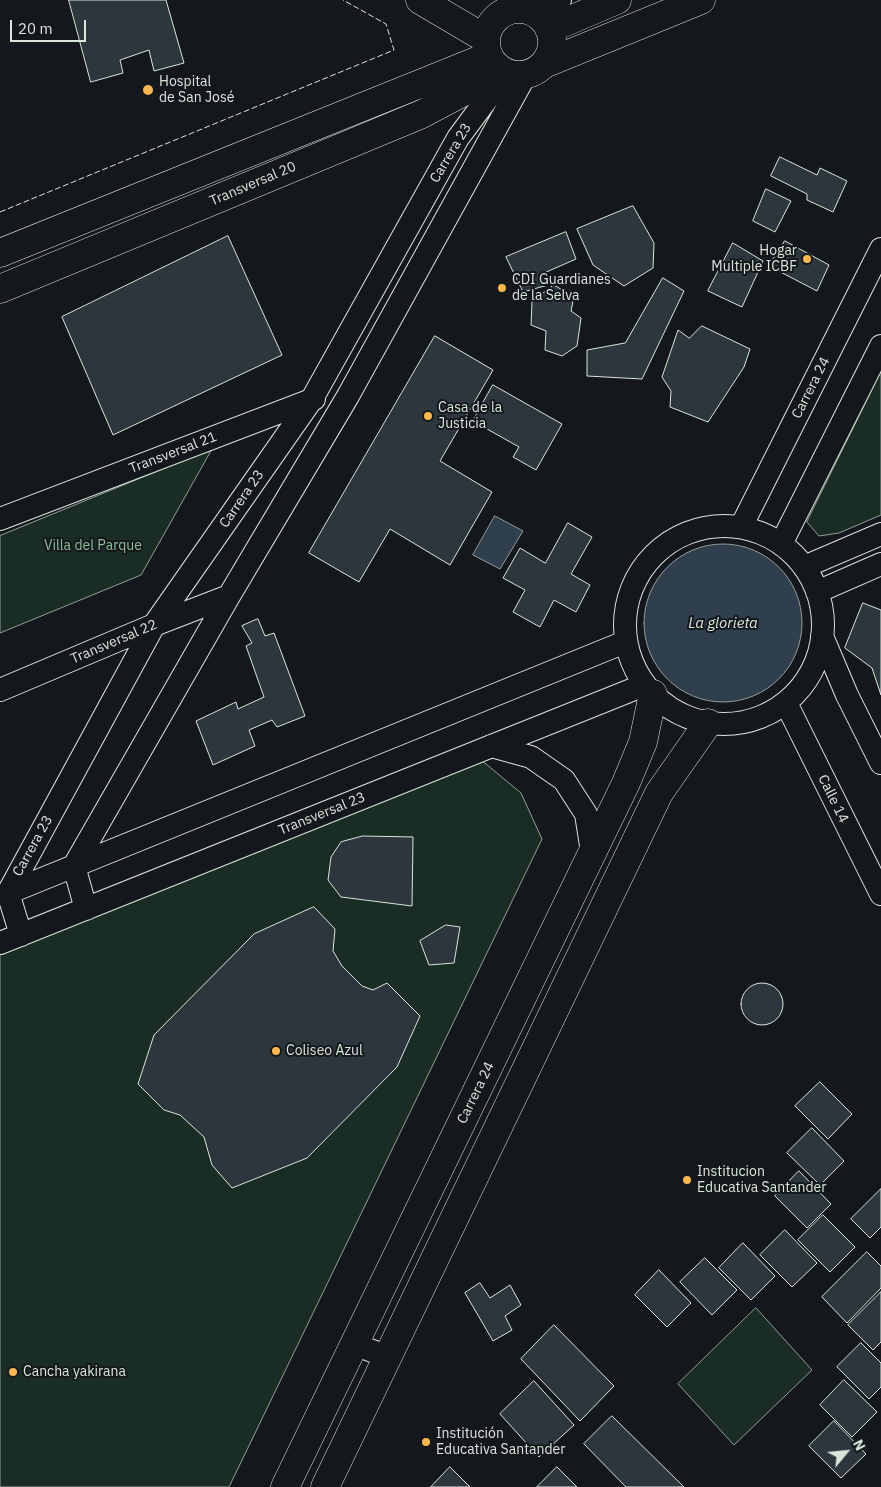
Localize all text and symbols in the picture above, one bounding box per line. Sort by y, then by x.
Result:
scale bar [12,10,89,42]
text: 20 m [18,19,53,38]
place label: Hospital de San José [159,74,234,106]
marker: Hospital de San José [141,83,155,97]
street label: Carrera 23 [427,120,475,186]
street label: Transversal 20 [207,158,299,210]
place label: Hogar Multiple ICBF [711,243,797,276]
marker: Hogar Multiple ICBF [801,253,813,265]
place label: CDI Guardianes de la Selva [512,272,611,304]
marker: CDI Guardianes de la Selva [496,282,508,294]
street label: Carrera 24 [788,354,834,422]
place label: Casa de la Justicia [438,400,502,432]
marker: Casa de la Justicia [422,410,434,422]
street label: Transversal 21 [127,429,219,477]
street label: Carrera 23 [216,467,268,531]
park label: Villa del Parque [44,538,142,554]
water label: La glorieta [688,615,758,633]
street label: Transversal 22 [68,616,160,668]
street label: Calle 14 [814,772,852,826]
street label: Transversal 23 [276,789,368,839]
street label: Carrera 23 [9,813,57,879]
place label: Coliseo Azul [286,1043,363,1059]
marker: Coliseo Azul [270,1045,282,1057]
street label: Carrera 24 [454,1059,498,1127]
place label: Institucion Educativa Santander [697,1164,826,1196]
marker: Institucion Educativa Santander [681,1174,693,1186]
place label: Cancha yakirana [23,1364,126,1380]
marker: Cancha yakirana [7,1366,19,1378]
place label: Institución Educativa Santander [436,1426,565,1458]
north arrow [821,1427,871,1477]
marker: Institución Educativa Santander [420,1436,432,1448]
text: N [849,1436,870,1454]

